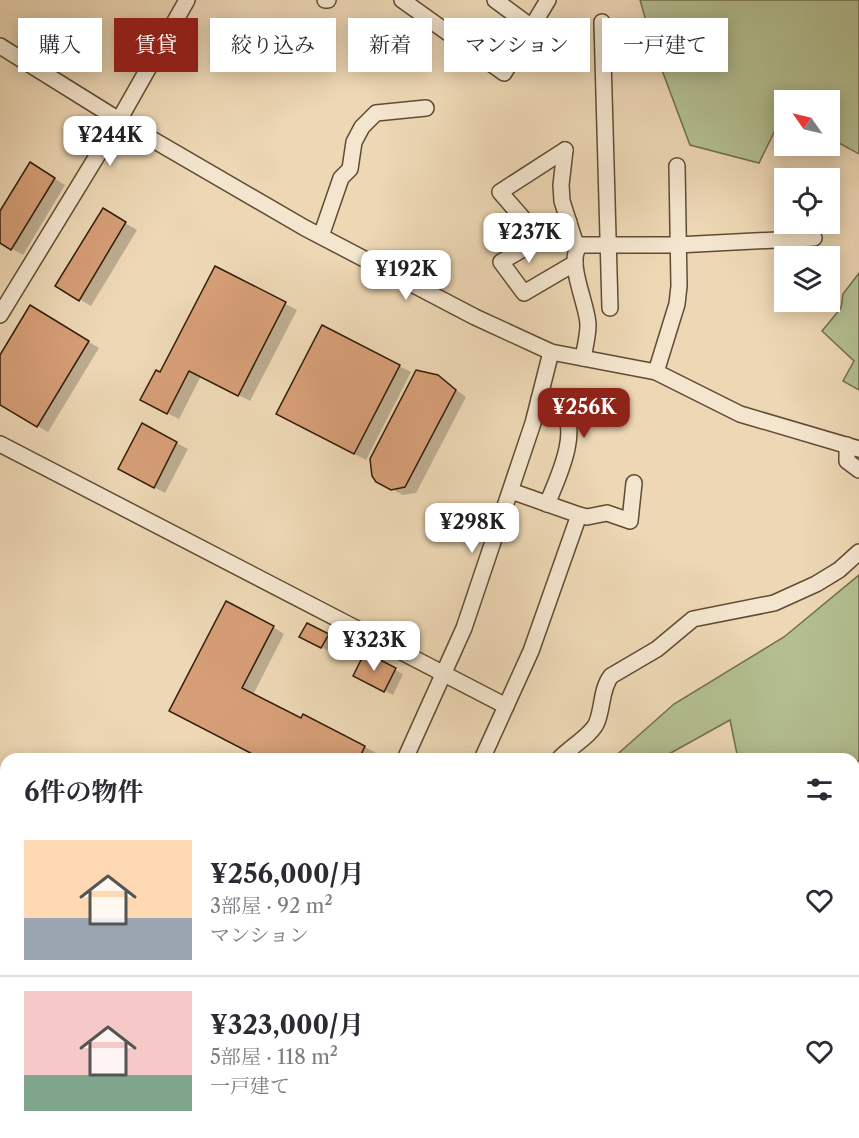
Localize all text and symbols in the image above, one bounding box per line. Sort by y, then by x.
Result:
chip: 購入 [18,18,102,72]
chip: 賃貸 [114,18,198,72]
chip: 絞り込み [210,18,336,72]
chip: 新着 [348,18,432,72]
chip: マンション [444,18,590,72]
chip: 一戸建て [602,18,728,72]
north arrow [774,90,840,156]
map controls [774,90,840,312]
pin: ¥244K [68,116,152,167]
text: ¥244K [77,123,143,147]
button: locate [774,168,840,234]
pin: ¥237K [487,213,571,264]
text: ¥237K [497,220,561,244]
button: layers [774,246,840,312]
pin: ¥192K [364,250,448,301]
text: ¥192K [375,257,437,281]
pin: ¥256K [542,388,626,439]
text: ¥256K [552,395,616,419]
pin: ¥298K [430,503,514,554]
text: ¥298K [439,510,505,534]
pin: ¥323K [332,621,416,672]
text: ¥323K [342,628,406,652]
icon: filters [803,773,836,806]
text: 6件の物件 [24,776,144,808]
text: ¥256,000/月 [210,858,365,890]
icon: home [72,864,144,936]
icon: heart [803,884,836,917]
text: 3部屋 · 92 m² [210,894,333,918]
text: マンション [210,923,309,947]
text: ¥323,000/月 [210,1009,364,1041]
icon: home [72,1015,144,1087]
icon: heart [803,1035,836,1068]
text: 5部屋 · 118 m² [210,1045,338,1069]
text: 一戸建て [210,1074,290,1098]

